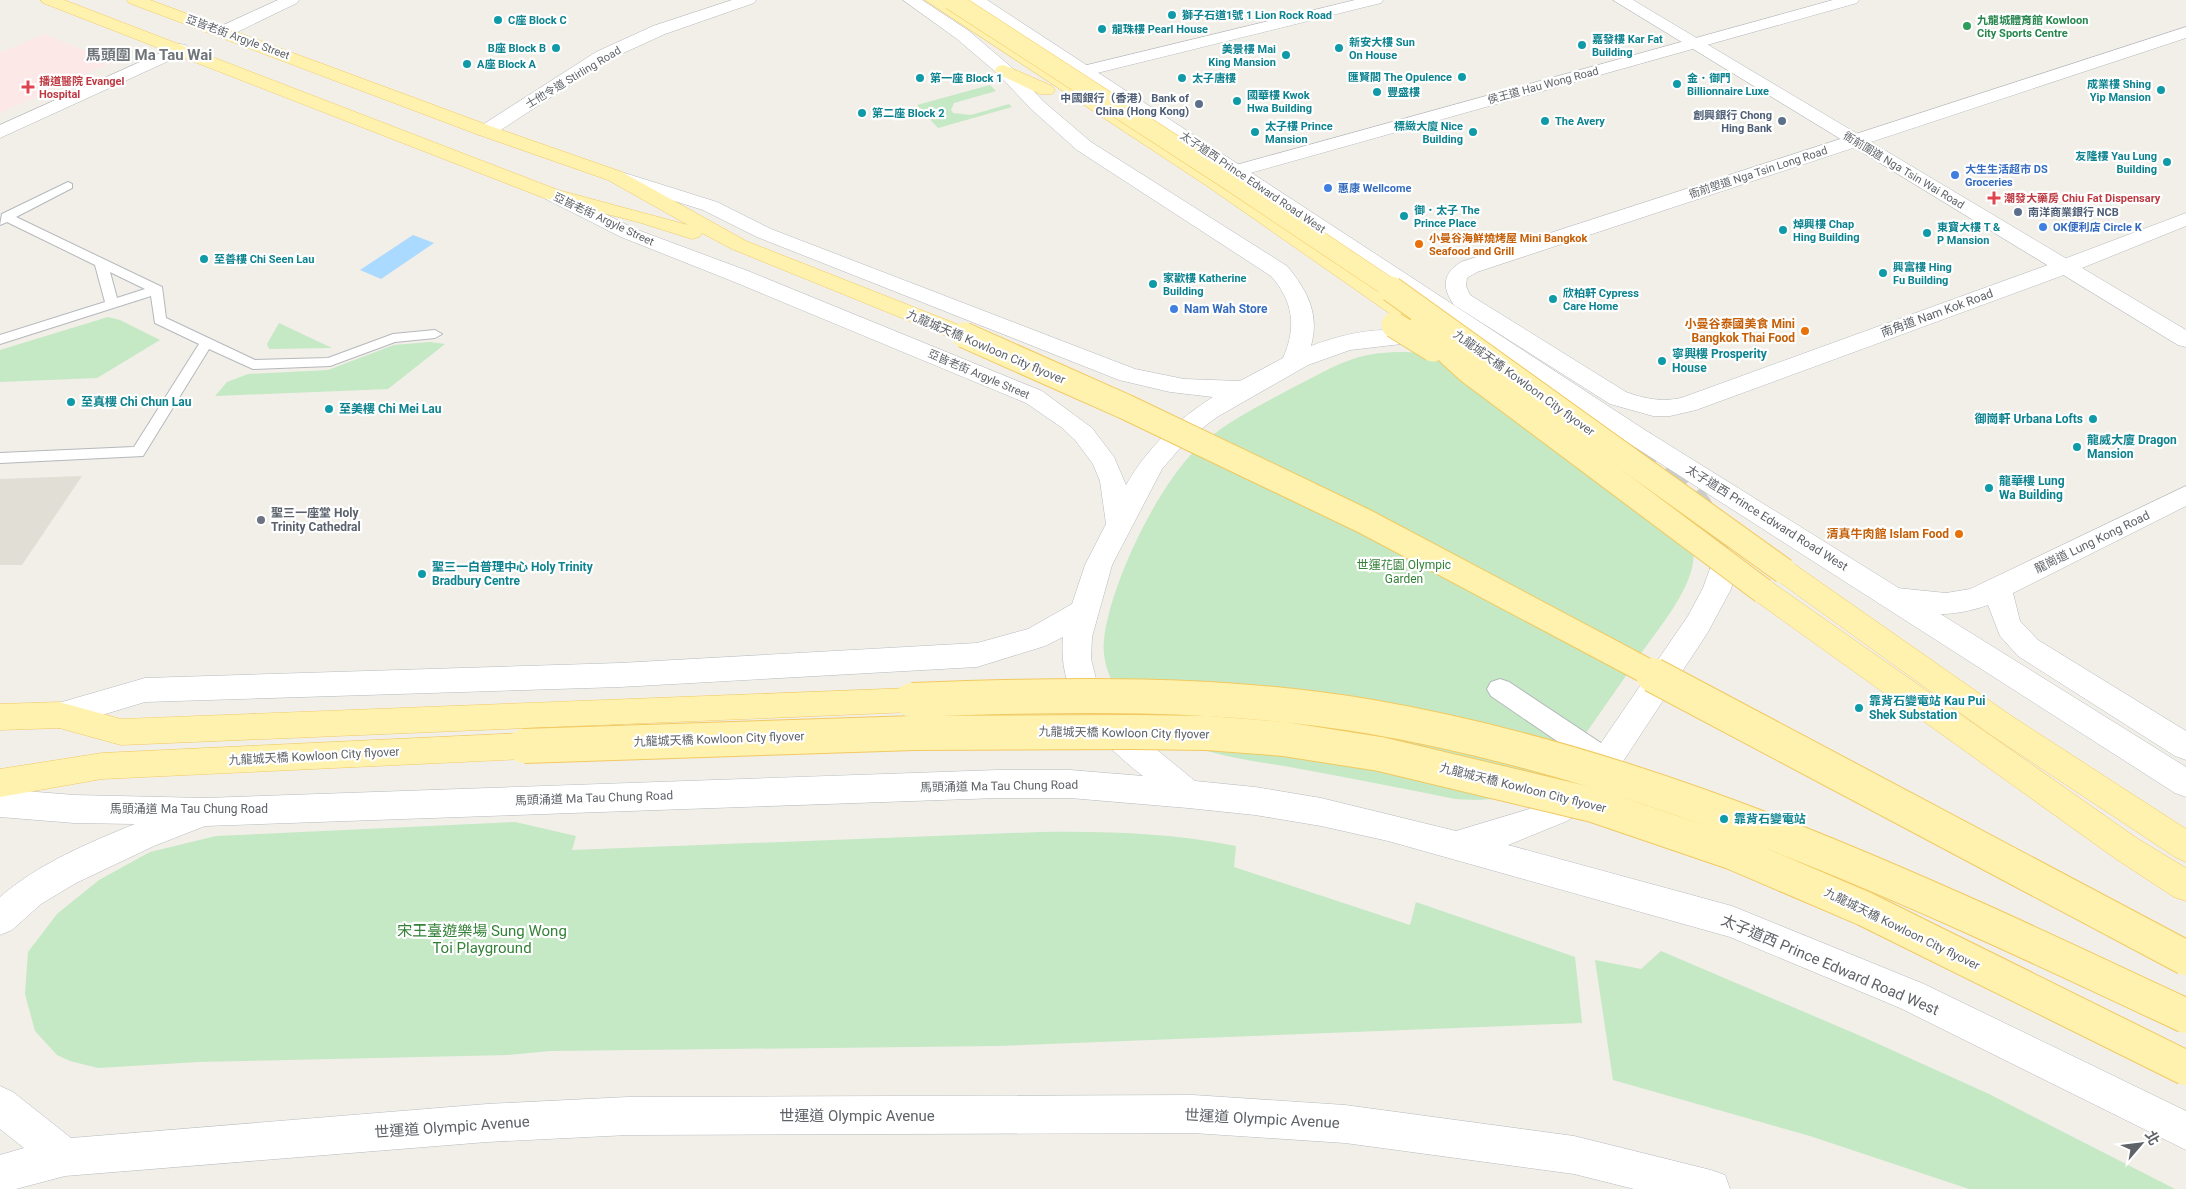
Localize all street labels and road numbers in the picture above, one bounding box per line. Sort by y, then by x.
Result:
street label: 亞皆老街 Argyle Street [184,13,292,62]
street label: 士他令道 Stirling Road [523,44,623,111]
street label: 侯王道 Hau Wong Road [1486,64,1600,107]
street label: 太子道西 Prince Edward Road West [1178,129,1328,236]
street label: 衙前圍道 Nga Tsin Wai Road [1841,129,1966,212]
street label: 衙前塱道 Nga Tsin Long Road [1687,144,1829,201]
street label: 亞皆老街 Argyle Street [552,190,656,249]
street label: 南角道 Nam Kok Road [1879,286,1995,340]
street label: 九龍城天橋 Kowloon City flyover [905,307,1067,387]
street label: 九龍城天橋 Kowloon City flyover [1451,327,1597,439]
street label: 亞皆老街 Argyle Street [926,347,1032,402]
street label: 太子道西 Prince Edward Road West [1684,462,1850,574]
street label: 龍崗道 Lung Kong Road [2032,508,2152,576]
street label: 九龍城天橋 Kowloon City flyover [1038,725,1210,741]
street label: 九龍城天橋 Kowloon City flyover [633,729,805,749]
street label: 九龍城天橋 Kowloon City flyover [228,745,400,767]
street label: 九龍城天橋 Kowloon City flyover [1438,761,1608,815]
street label: 馬頭涌道 Ma Tau Chung Road [920,778,1078,794]
street label: 馬頭涌道 Ma Tau Chung Road [515,788,673,808]
street label: 馬頭涌道 Ma Tau Chung Road [110,802,268,816]
street label: 九龍城天橋 Kowloon City flyover [1822,885,1982,973]
street label: 太子道西 Prince Edward Road West [1718,911,1942,1019]
street label: 世運道 Olympic Avenue [1184,1106,1340,1132]
street label: 世運道 Olympic Avenue [779,1107,935,1125]
street label: 世運道 Olympic Avenue [374,1113,530,1141]

